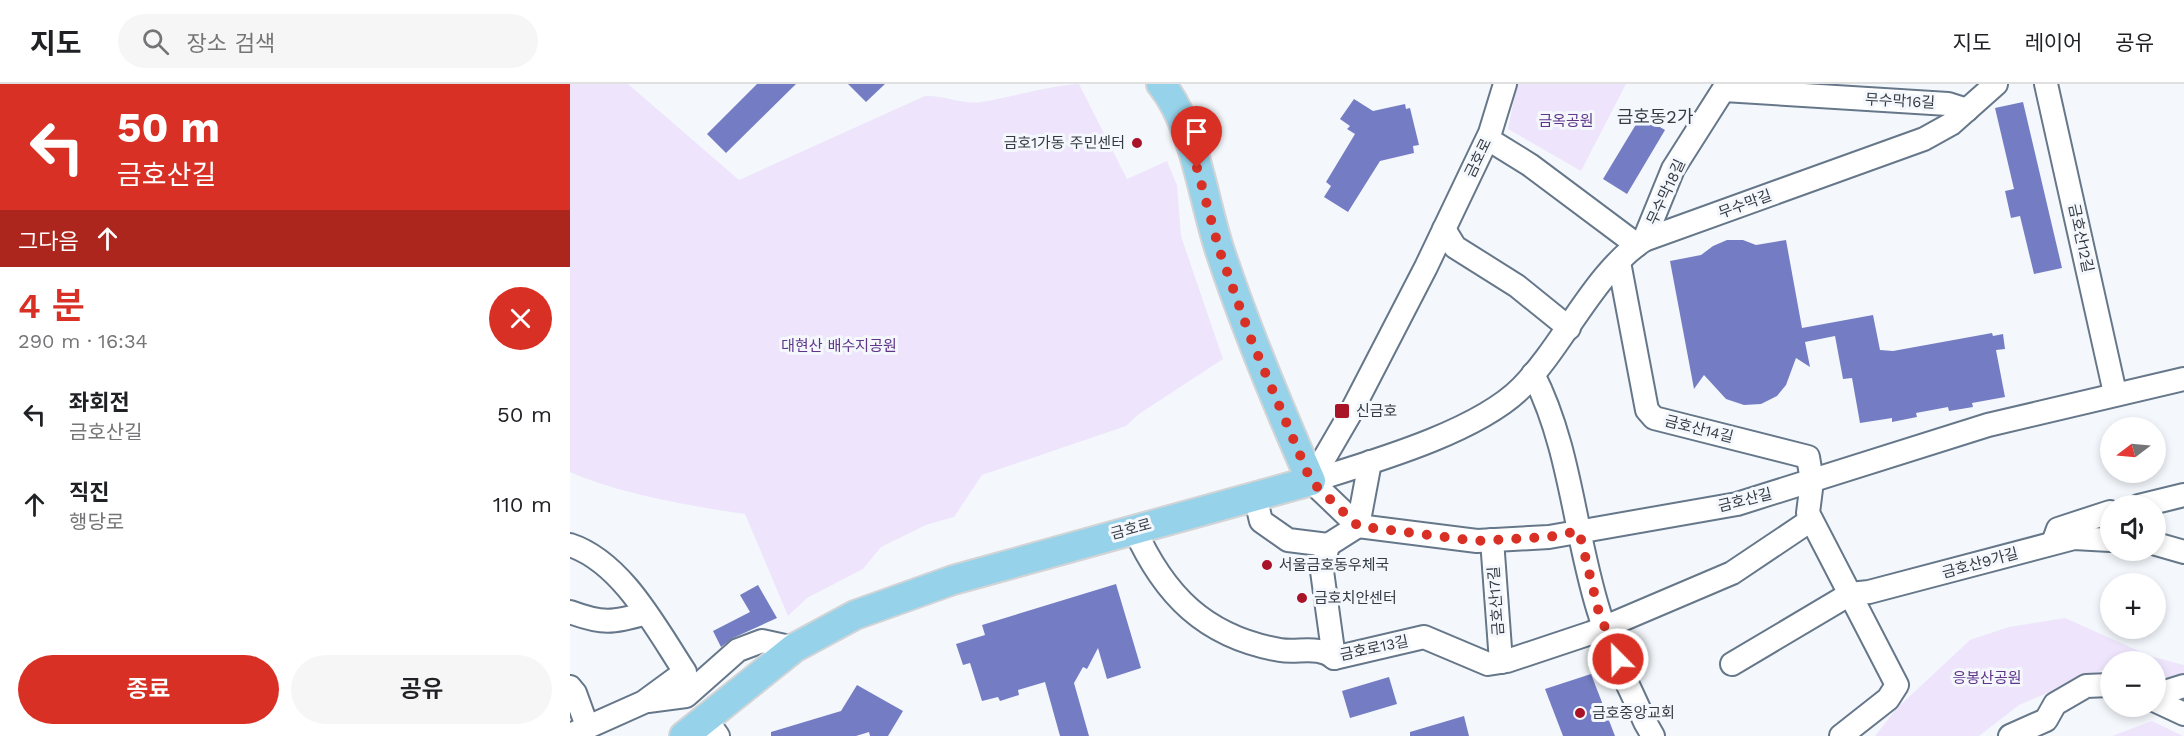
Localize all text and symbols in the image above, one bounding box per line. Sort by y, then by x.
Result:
search box [118,14,538,68]
icon: search [139,25,172,58]
text: 지도 [30,27,82,60]
text: 지도 [1953,30,1991,55]
text: 레이어 [2024,30,2082,55]
text: 공유 [2115,30,2154,55]
text: 장소 검색 [187,31,275,56]
street label: 무수막16길 [1864,90,1936,112]
text: 50 m [117,103,220,152]
pin [1171,106,1222,168]
district label: 금호동2가 [1617,106,1694,127]
icon: left [18,108,96,186]
park label: 금옥공원 [1538,112,1594,130]
icon: arrive [1180,115,1213,148]
place label: 금호1가동 주민센터 [1004,134,1125,152]
street label: 금호로 [1461,135,1495,181]
marker: 금호1가동 주민센터 [1130,136,1144,150]
street label: 무수막18길 [1643,156,1689,228]
text: 금호산길 [117,159,216,191]
street label: 무수막길 [1716,186,1774,222]
street label: 금호산12길 [2065,202,2097,274]
icon: ahead [91,222,124,255]
text: 그다음 [18,229,79,254]
text: 4 분 [18,285,85,327]
button: close [489,287,552,350]
text: 290 m · 16:34 [18,329,148,353]
park label: 대현산 배수지공원 [781,337,897,355]
text: 좌회전 [69,390,130,415]
icon: left [18,398,51,431]
text: 50 m [497,402,552,427]
marker: 신금호 [1333,402,1351,420]
place label: 신금호 [1356,402,1397,420]
street label: 금호산14길 [1663,412,1735,446]
north arrow [2100,417,2166,483]
map controls [2100,417,2166,717]
text: 금호산길 [69,420,143,444]
text: 직진 [69,480,109,505]
street label: 금호산길 [1716,485,1774,515]
icon: ahead [18,488,51,521]
text: 110 m [493,492,552,517]
button: sound [2100,495,2166,561]
text: 행당로 [69,510,124,534]
street label: 금호로 [1109,515,1153,543]
street label: 금호산9가길 [1940,544,2020,582]
place label: 서울금호동우체국 [1279,556,1389,574]
marker: 서울금호동우체국 [1260,558,1274,572]
street label: 금호산17길 [1485,566,1507,636]
button: + [2100,573,2166,639]
place label: 금호치안센터 [1314,589,1397,607]
marker: 금호치안센터 [1295,591,1309,605]
position arrow [1586,627,1650,691]
street label: 금호로13길 [1338,632,1410,664]
button: − [2100,651,2166,717]
button: 종료 [18,655,279,724]
button: 공유 [291,655,552,724]
park label: 응봉산공원 [1952,669,2022,687]
place label: 금호중앙교회 [1592,704,1675,722]
marker: 금호중앙교회 [1573,706,1587,720]

